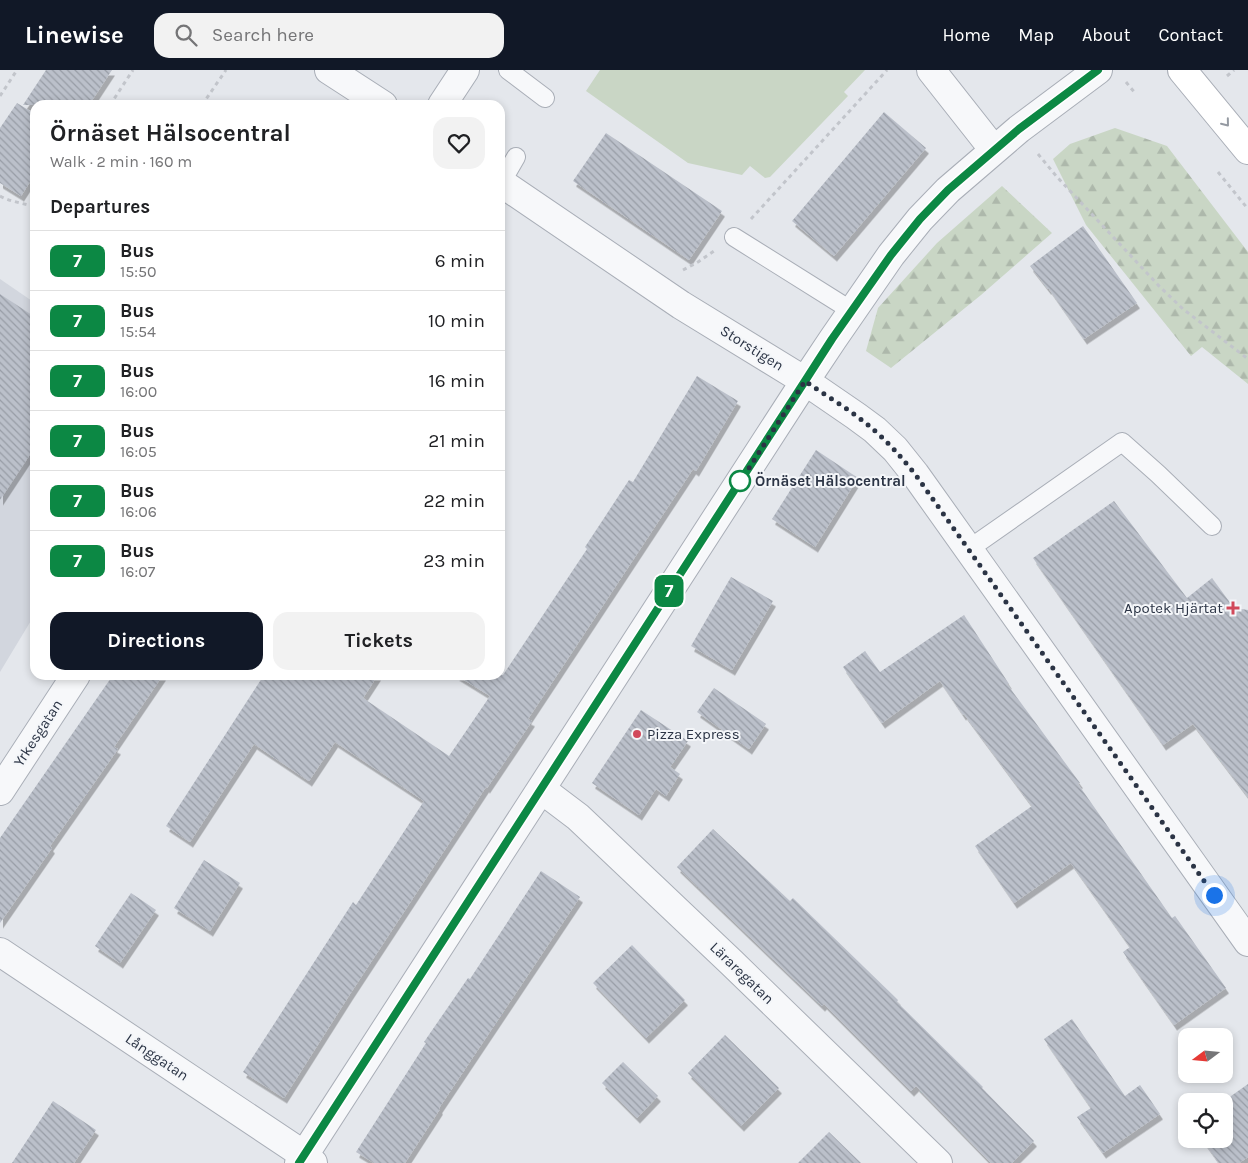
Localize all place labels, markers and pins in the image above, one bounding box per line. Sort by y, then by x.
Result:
marker: Örnäset Hälsocentral [729,470,751,492]
place label: Örnäset Hälsocentral [755,471,906,490]
place label: Apotek Hjärtat [1124,599,1223,617]
marker: Apotek Hjärtat [1227,602,1239,614]
place label: Pizza Express [647,725,740,743]
marker: Pizza Express [631,728,643,740]

